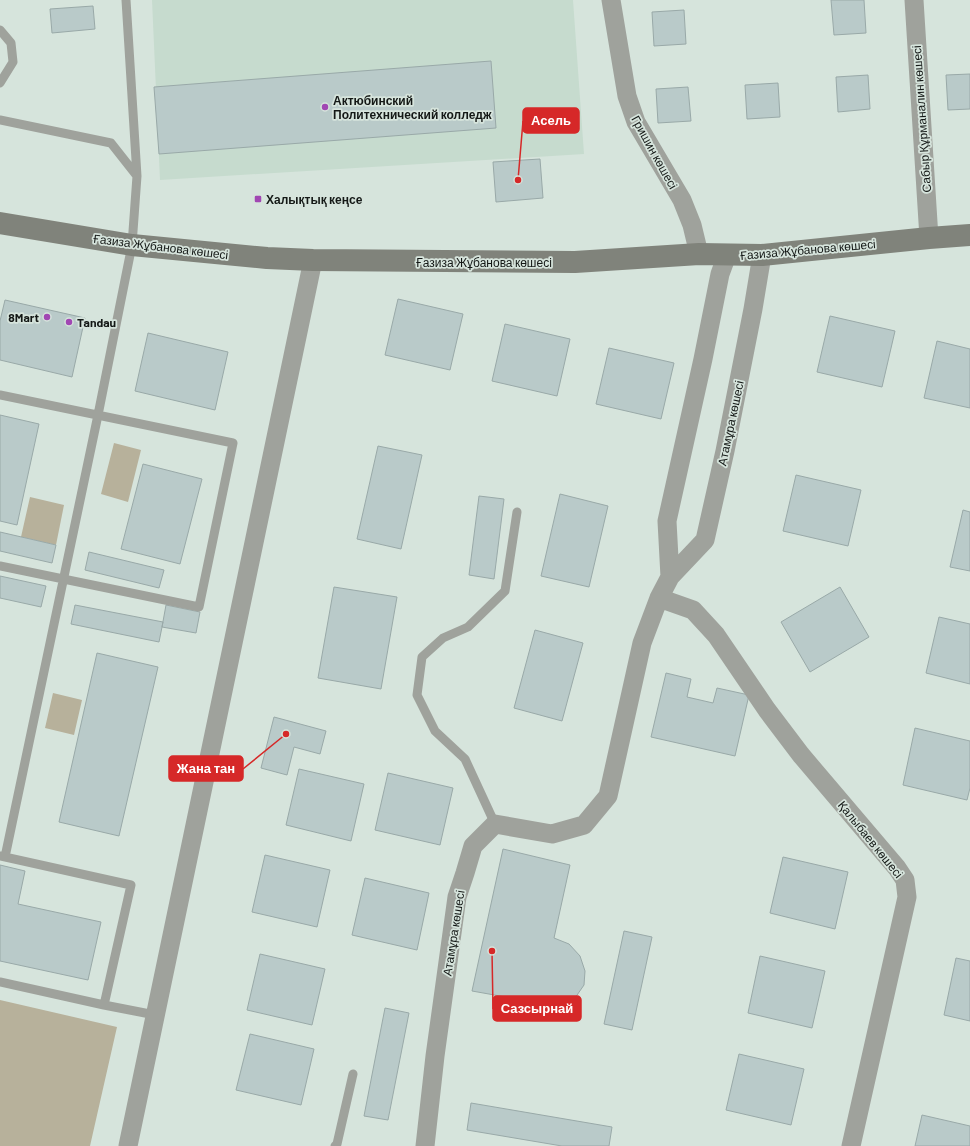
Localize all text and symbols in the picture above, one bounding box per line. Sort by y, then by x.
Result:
street label: Сабыр Құрманалин көшесі [909,45,934,193]
place label: Актюбинский Политехнический колледж [333,93,492,122]
marker: Актюбинский Политехнический колледж [320,102,330,112]
callout: Асель [523,108,579,133]
text: Асель [531,112,571,128]
street label: Гришин көшесі [628,113,681,191]
place label: Халықтық кеңсе [266,192,363,207]
marker: Халықтық кеңсе [253,194,263,204]
street label: Ғазиза Жұбанова көшесі [93,231,229,262]
street label: Ғазиза Жұбанова көшесі [740,236,876,263]
street label: Ғазиза Жұбанова көшесі [416,255,552,270]
place label: 8Mart [8,310,39,324]
marker: 8Mart [42,312,52,322]
place label: Tandau [77,315,116,329]
marker: Tandau [64,317,74,327]
street label: Атамұра көшесі [714,379,747,467]
callout: Жана тан [169,756,243,781]
text: Жана тан [176,760,235,776]
street label: Қалыбаев көшесі [835,798,906,881]
street label: Атамұра көшесі [439,889,468,977]
callout: Сазсырнай [493,996,581,1021]
text: Сазсырнай [501,1000,573,1016]

